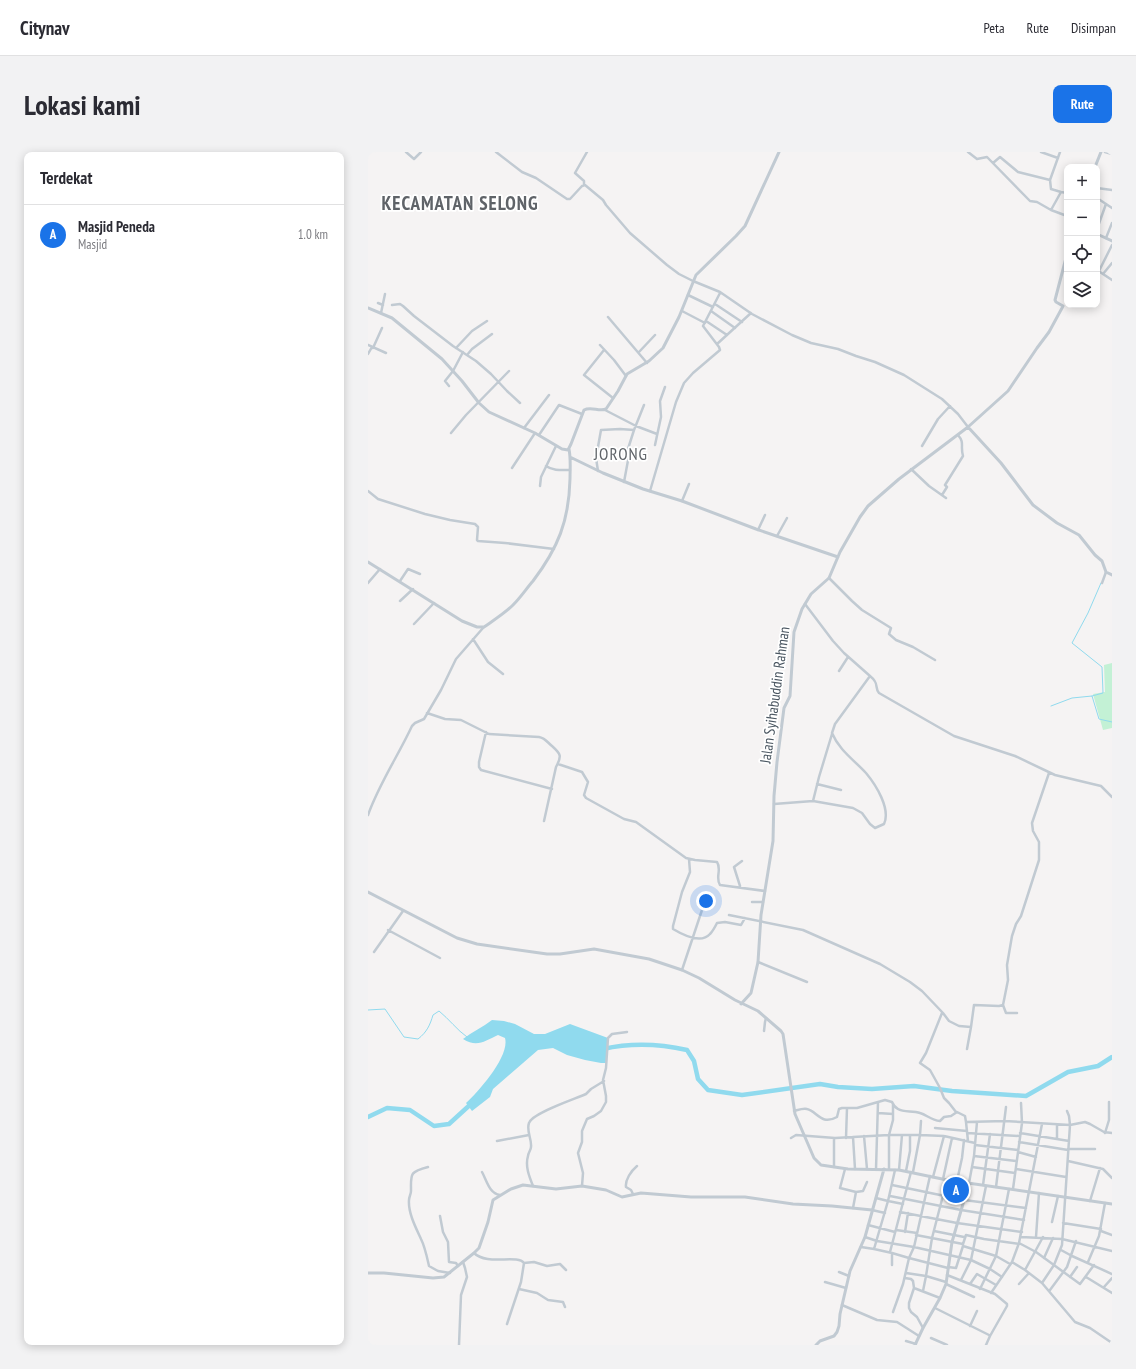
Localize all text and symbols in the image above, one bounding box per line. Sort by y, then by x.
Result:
text: Citynav [20,16,70,40]
text: Peta [983,19,1005,37]
text: Rute [1027,19,1049,37]
text: Disimpan [1071,19,1116,37]
button: Rute [1053,85,1112,123]
text: Lokasi kami [24,86,141,123]
map controls [1064,164,1100,308]
button: + [1064,164,1100,200]
text: Terdekat [40,167,92,189]
district label: KECAMATAN SELONG [381,191,539,215]
button: − [1064,200,1100,236]
text: Masjid Peneda [78,217,155,236]
text: A [50,226,56,243]
text: 1.0 km [298,226,328,243]
text: Masjid [78,236,107,253]
button: locate [1064,236,1100,272]
button: layers [1064,272,1100,308]
district label: JORONG [593,443,648,465]
street label: Jalan Syihabuddin Rahman [755,625,794,766]
your location [696,891,716,911]
pin: A [943,1175,969,1205]

